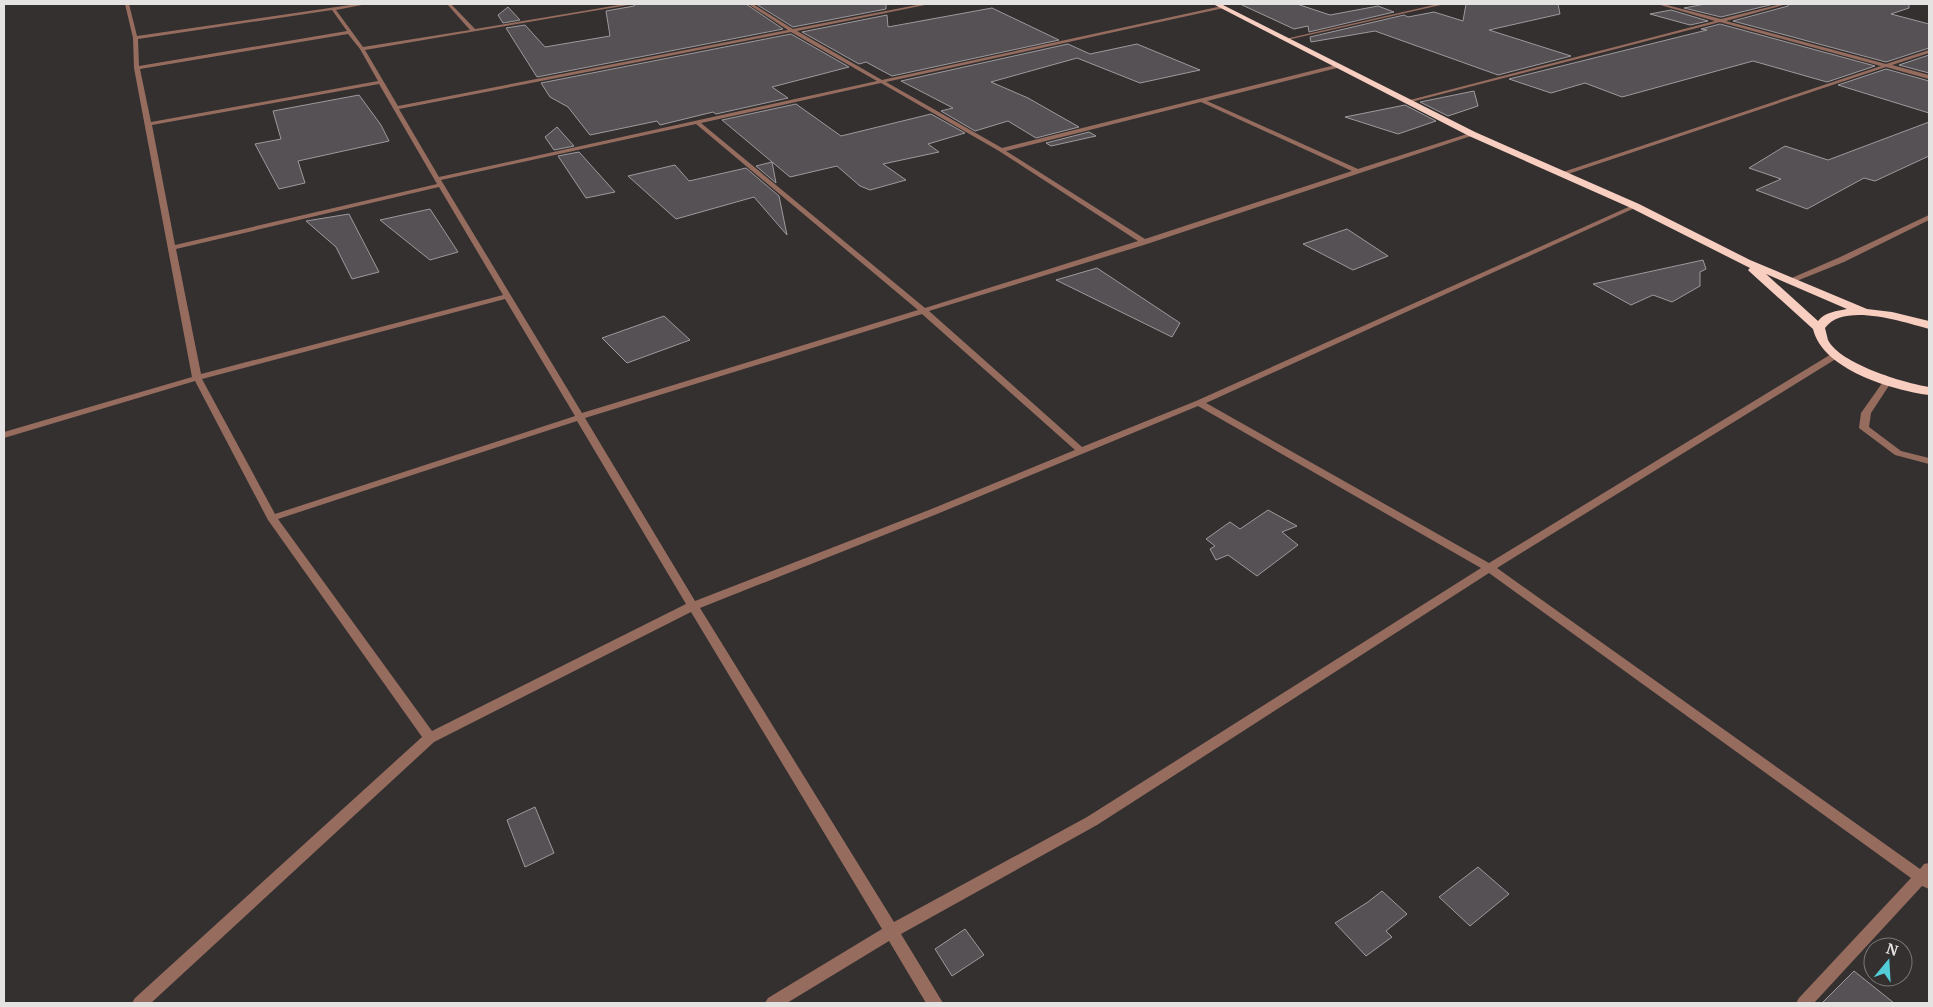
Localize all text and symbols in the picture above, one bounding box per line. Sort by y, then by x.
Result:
north arrow [1863,937,1913,987]
text: N [1884,939,1900,960]

